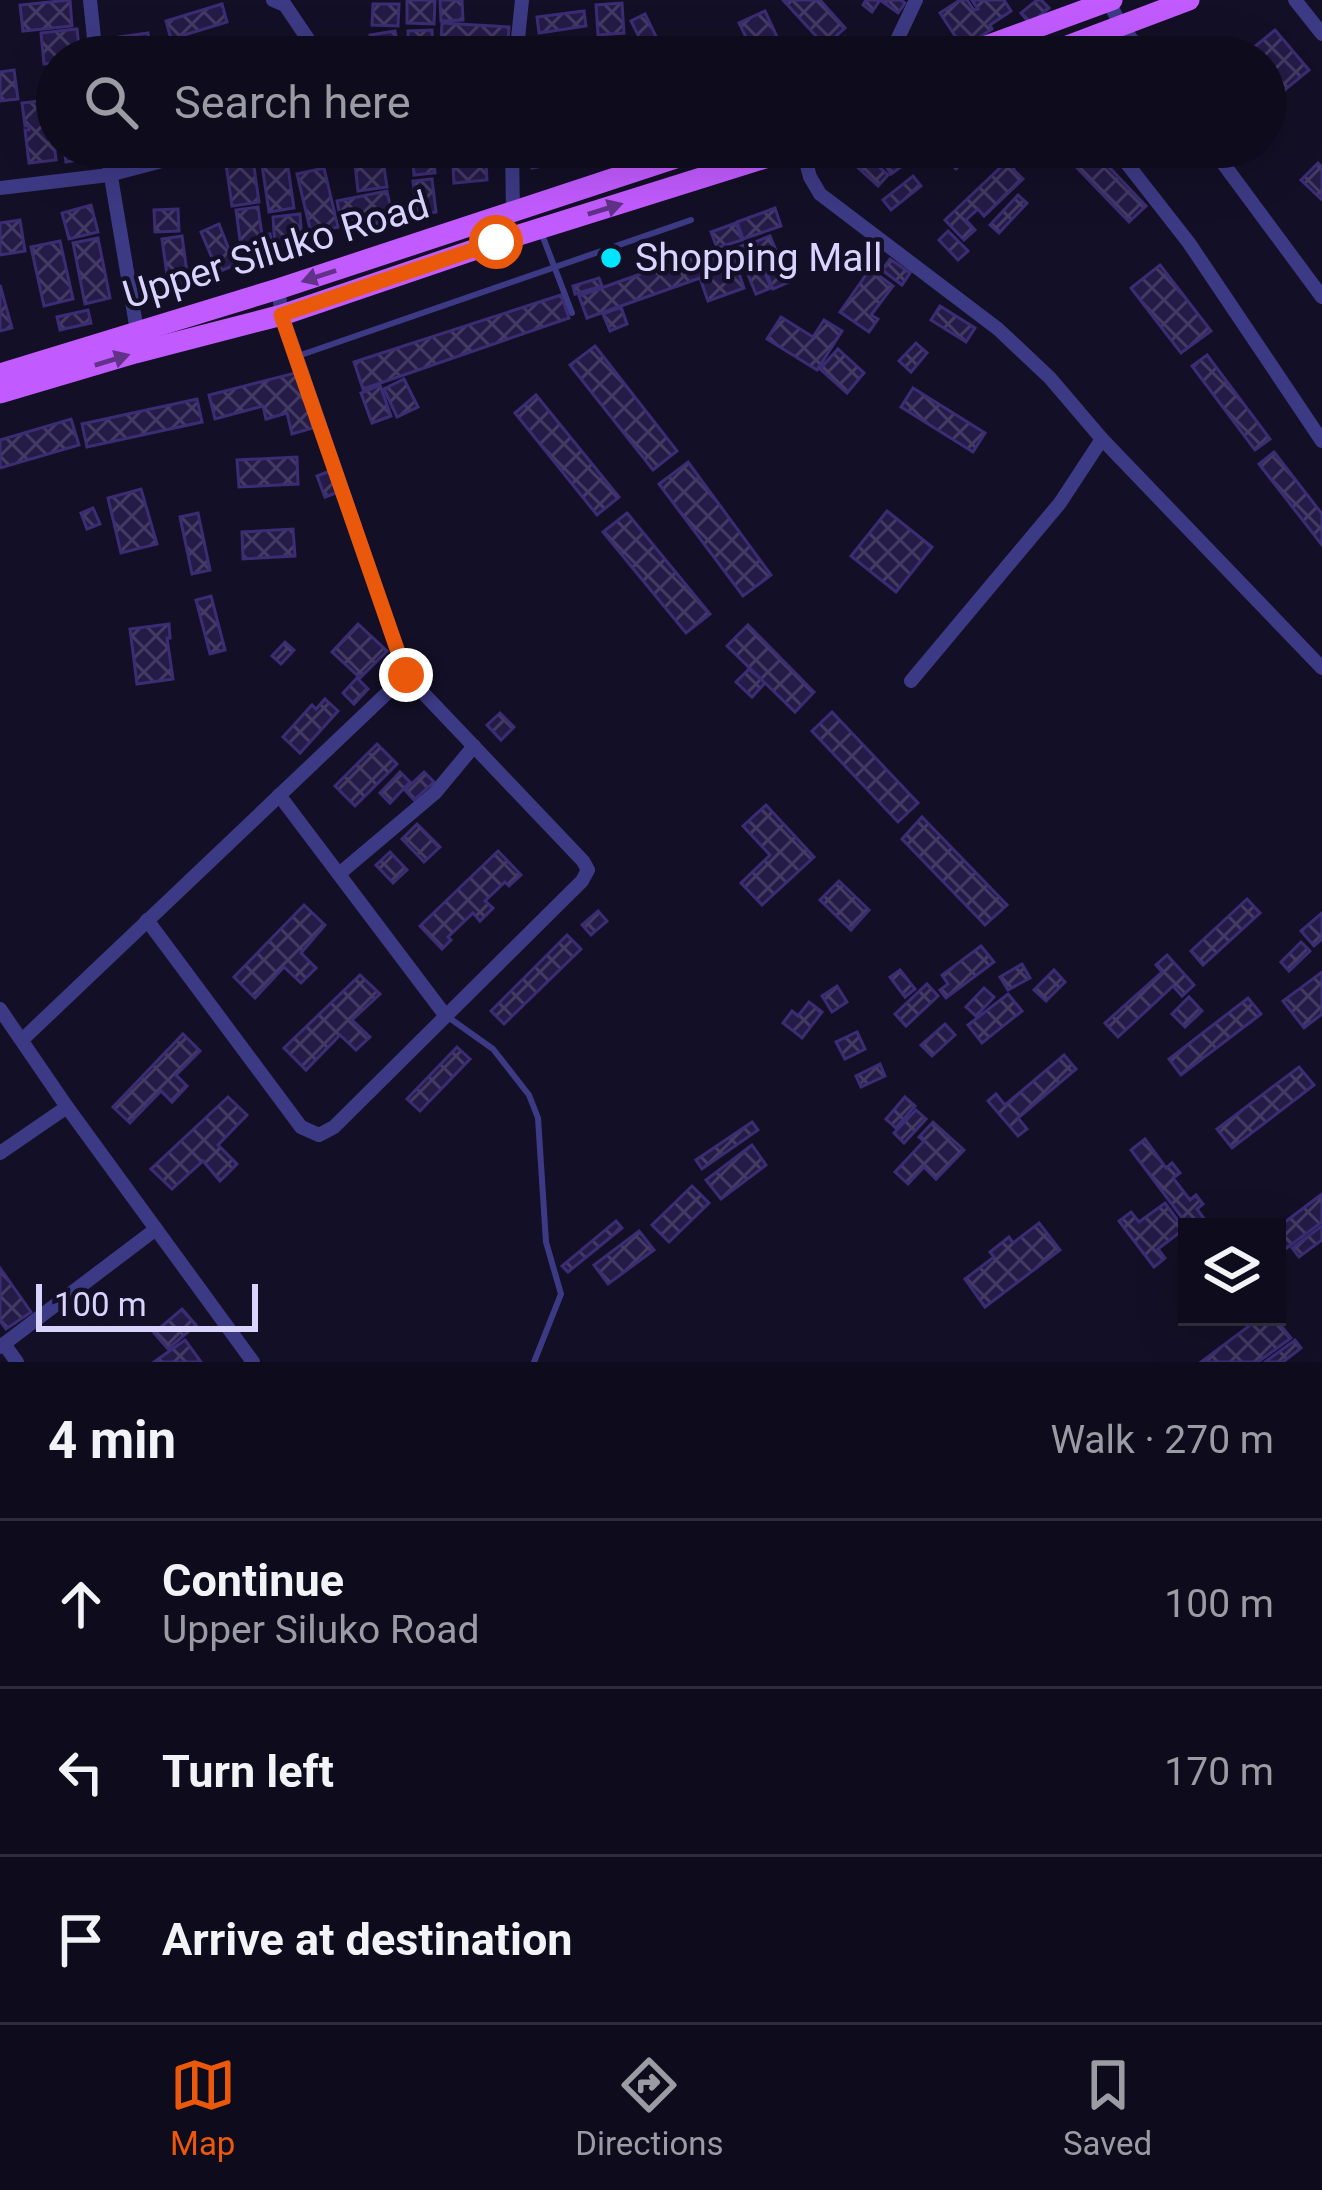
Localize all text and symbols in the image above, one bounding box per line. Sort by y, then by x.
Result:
search box [36,36,1286,168]
icon: search [78,69,144,135]
text: Search here [174,76,411,129]
street label: Upper Siluko Road [117,182,435,318]
one-way arrow [587,199,624,217]
route start [469,215,523,269]
place label: Shopping Mall [635,235,883,281]
marker: Shopping Mall [598,245,624,271]
one-way arrow [300,268,337,287]
one-way arrow [94,350,131,368]
route end [379,648,433,702]
map controls [1178,1218,1286,1326]
button: layers [1178,1218,1286,1326]
scale bar [36,1278,258,1331]
text: 100 m [54,1285,147,1324]
text: 4 min [48,1411,176,1470]
text: Walk · 270 m [1050,1417,1274,1463]
text: Continue [162,1554,344,1607]
icon: ahead [48,1571,114,1637]
text: 100 m [1164,1581,1274,1627]
text: Upper Siluko Road [162,1607,479,1653]
icon: left [48,1739,114,1805]
text: Turn left [162,1745,334,1798]
text: 170 m [1164,1749,1274,1795]
icon: arrive [48,1907,114,1973]
text: Arrive at destination [162,1913,573,1966]
tab: Map [170,2052,236,2163]
tab: Directions [575,2052,724,2163]
tab: Saved [1063,2052,1152,2163]

